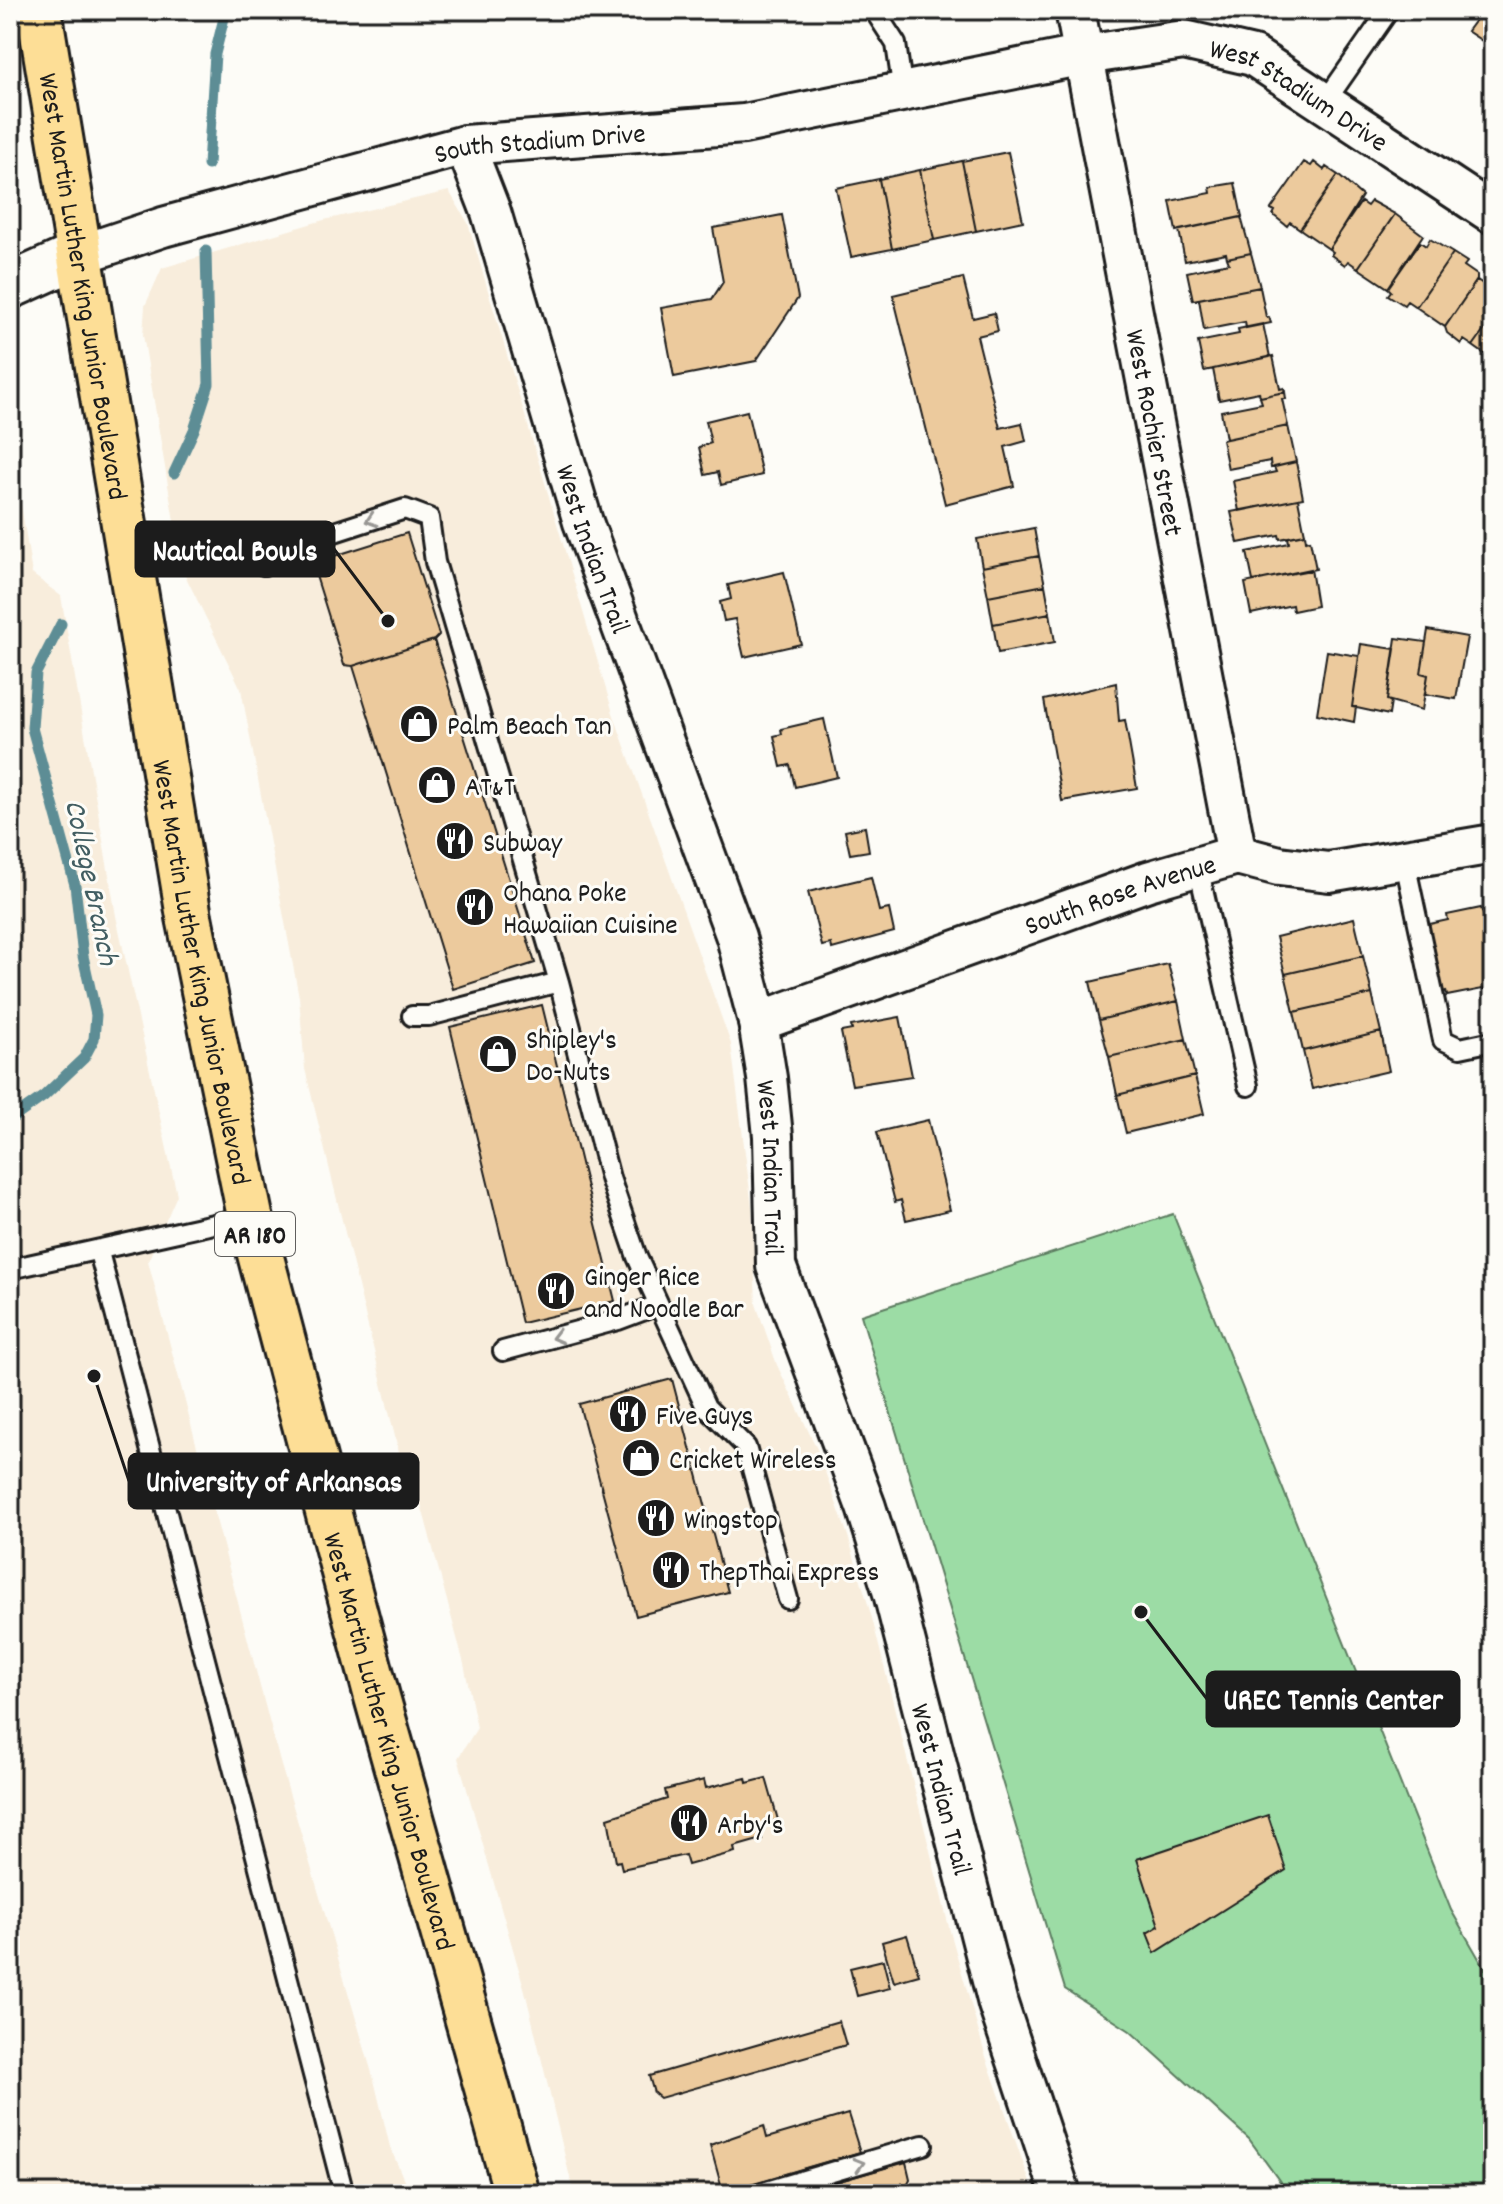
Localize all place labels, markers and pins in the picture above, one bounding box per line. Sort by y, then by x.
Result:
callout: Nautical Bowls [136,522,334,576]
shop icon: Palm Beach Tan [398,703,440,745]
place label: Palm Beach Tan [447,709,612,749]
shop icon: AT&T [416,764,458,806]
place label: AT&T [465,770,515,810]
restaurant icon: Subway [434,820,476,862]
place label: Subway [483,826,563,866]
place label: Ohana Poke Hawaiian Cuisine [503,876,678,948]
restaurant icon: Ohana Poke Hawaiian Cuisine [454,886,496,928]
place label: Shipley's Do-Nuts [526,1023,617,1095]
shop icon: Shipley's Do-Nuts [477,1033,519,1075]
place label: Ginger Rice and Noodle Bar [584,1260,744,1332]
restaurant icon: Ginger Rice and Noodle Bar [535,1270,577,1312]
restaurant icon: Five Guys [607,1393,649,1435]
place label: Five Guys [656,1399,753,1439]
shop icon: Cricket Wireless [620,1437,662,1479]
place label: Cricket Wireless [669,1443,837,1483]
callout: University of Arkansas [129,1454,418,1508]
restaurant icon: Wingstop [635,1497,677,1539]
place label: Wingstop [684,1503,778,1543]
restaurant icon: ThepThai Express [650,1549,692,1591]
place label: ThepThai Express [699,1555,879,1595]
callout: UREC Tennis Center [1207,1672,1459,1726]
restaurant icon: Arby's [668,1802,710,1844]
place label: Arby's [717,1808,783,1848]

